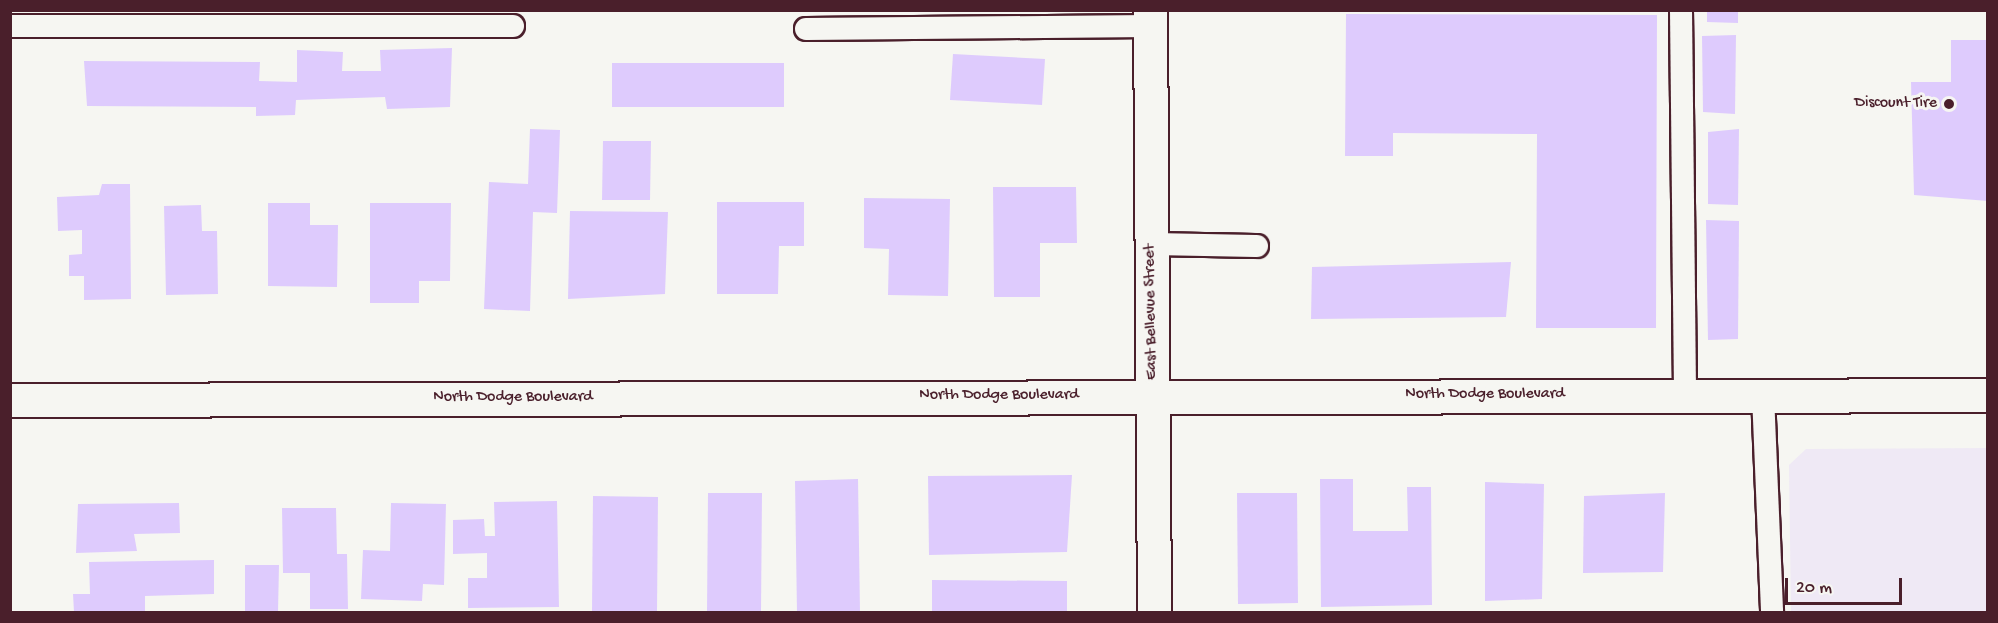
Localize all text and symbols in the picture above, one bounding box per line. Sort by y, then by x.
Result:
place label: Discount Tire [1854,94,1937,114]
marker: Discount Tire [1942,97,1956,111]
street label: East Bellevue Street [1141,244,1163,380]
street label: North Dodge Boulevard [1405,385,1565,405]
street label: North Dodge Boulevard [919,386,1079,406]
street label: North Dodge Boulevard [433,388,593,408]
scale bar [1788,566,1905,604]
text: 20 m [1796,578,1832,599]

